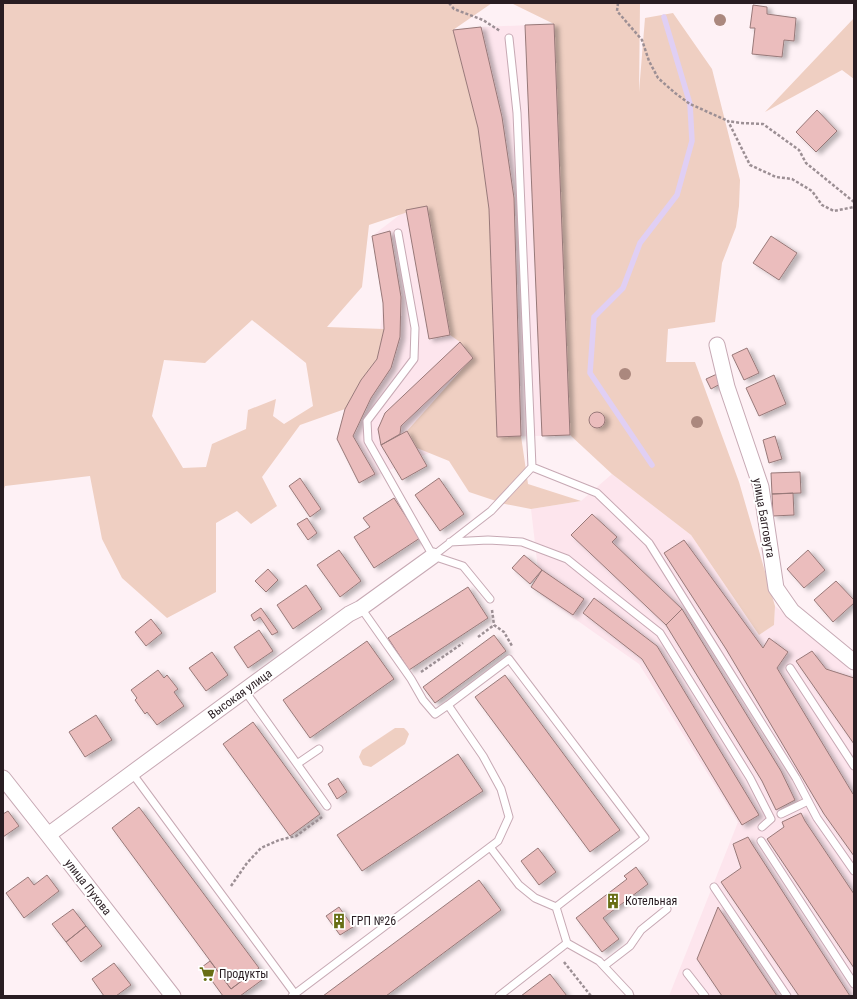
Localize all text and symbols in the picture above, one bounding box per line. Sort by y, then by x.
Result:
street label: улица Багговута [750,477,778,559]
street label: Высокая улица [205,666,275,722]
street label: улица Пухова [62,856,114,918]
building icon: Котельная [604,892,622,910]
place label: Котельная [625,894,677,908]
building icon: ГРП №26 [330,912,348,930]
place label: ГРП №26 [351,914,396,928]
supermarket icon: Продукты [198,965,216,983]
place label: Продукты [219,967,268,981]

